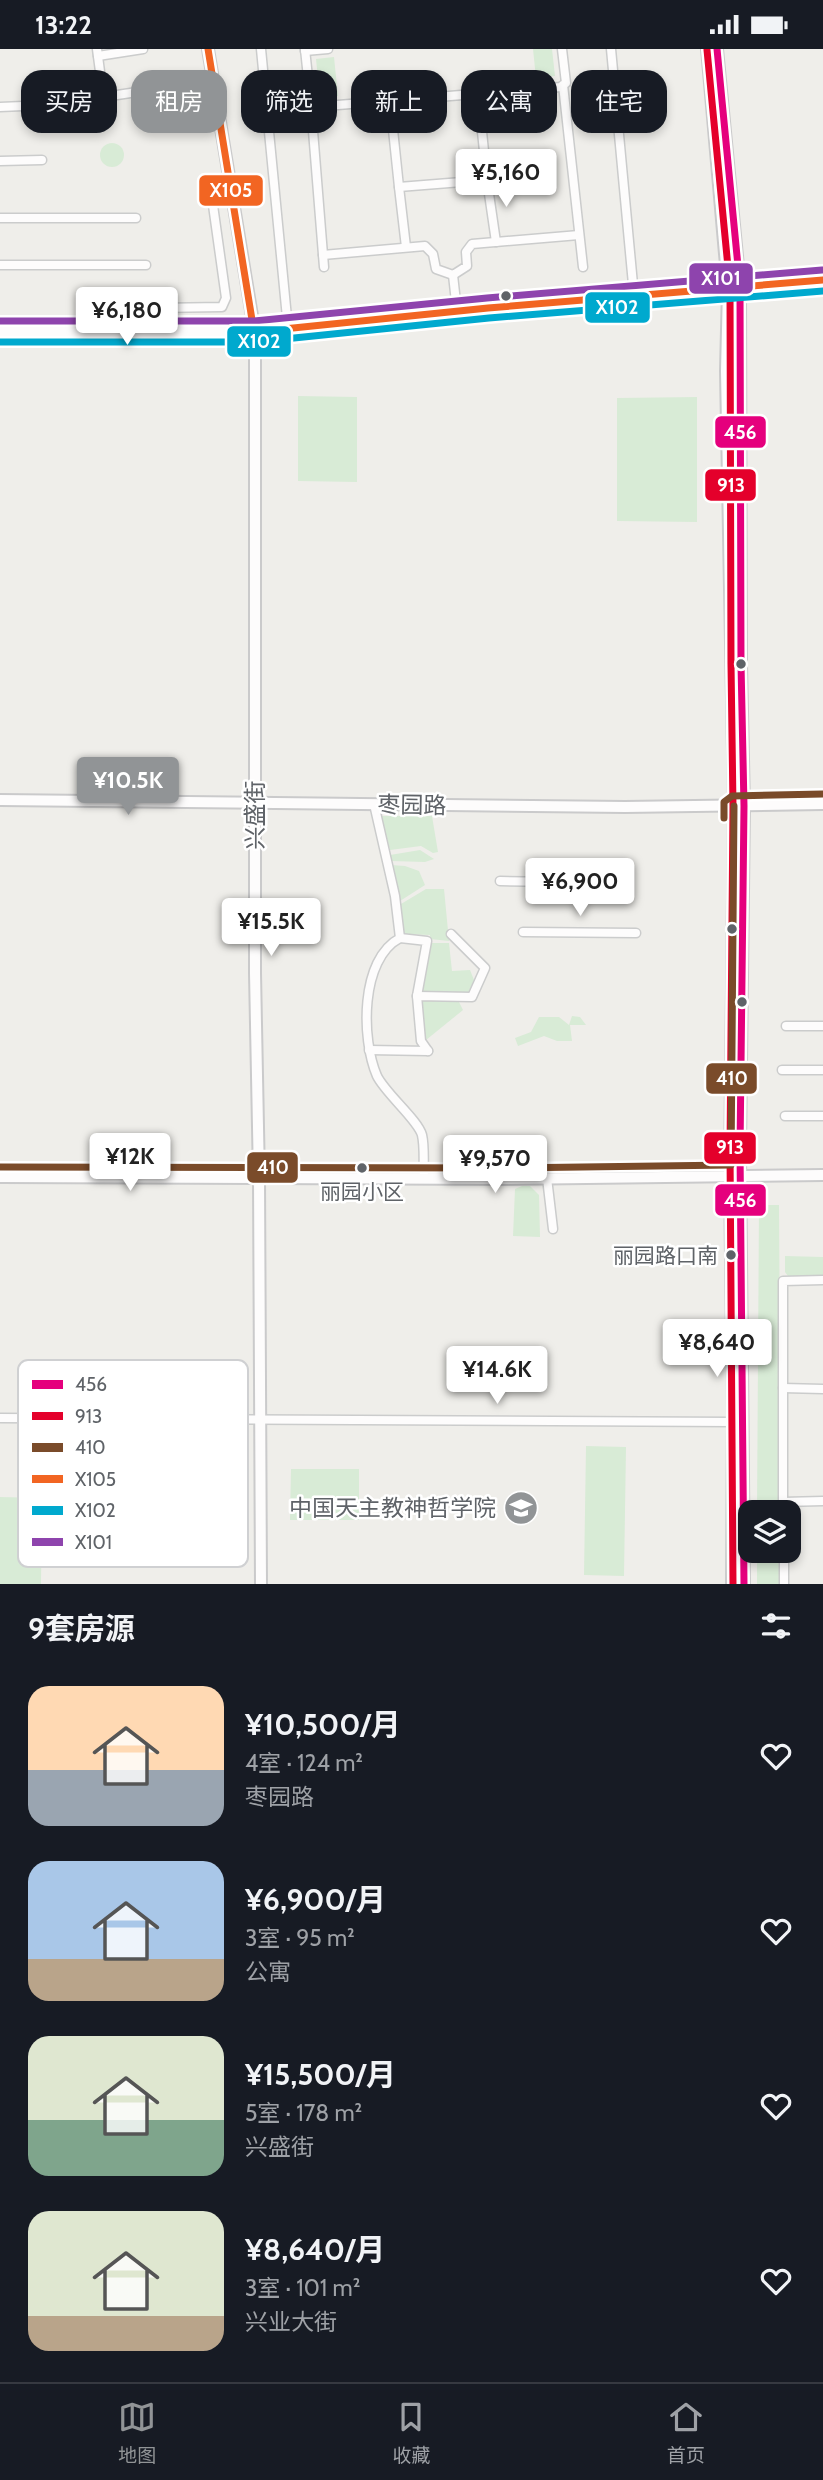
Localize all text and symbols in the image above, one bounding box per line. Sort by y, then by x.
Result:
text: 13:22 [35,9,92,41]
chip: 买房 [21,70,117,133]
chip: 租房 [131,70,227,133]
chip: 筛选 [241,70,337,133]
chip: 新上 [351,70,447,133]
chip: 公寓 [461,70,557,133]
chip: 住宅 [571,70,667,133]
pin: ¥5,160 [449,149,563,209]
text: ¥5,160 [472,158,540,186]
line badge: X105 [198,174,264,207]
text: X105 [209,179,252,202]
line badge: X101 [688,262,754,295]
text: X101 [700,267,741,290]
pin: ¥6,180 [70,287,184,347]
unlabelled marker [499,289,513,303]
line badge: X102 [584,291,651,324]
text: ¥6,180 [92,296,162,324]
text: X102 [595,296,638,319]
line badge: X102 [226,325,292,358]
text: X102 [237,330,280,353]
line badge: 456 [714,415,767,449]
text: 456 [724,421,756,444]
line badge: 913 [704,468,757,502]
text: 913 [717,474,745,497]
unlabelled marker [734,657,748,671]
pin: ¥10.5K [71,757,185,817]
text: ¥10.5K [93,766,163,794]
street label: 兴盛街 [241,781,269,850]
street label: 枣园路 [377,790,447,820]
pin: ¥6,900 [523,859,637,918]
text: ¥6,900 [541,867,619,895]
pin: ¥15.5K [214,899,328,958]
text: ¥15.5K [238,907,304,935]
unlabelled marker [725,922,739,936]
unlabelled marker [735,995,749,1009]
line badge: 410 [705,1062,758,1095]
text: 410 [716,1067,748,1090]
line badge: 913 [703,1131,757,1165]
pin: ¥12K [89,1133,171,1193]
pin: ¥9,570 [438,1135,552,1195]
text: 913 [716,1136,744,1159]
text: ¥12K [106,1142,154,1170]
text: ¥9,570 [459,1144,531,1172]
line badge: 410 [246,1151,299,1184]
text: 410 [257,1156,289,1179]
marker: 丽园小区 [355,1161,369,1175]
place label: 丽园小区 [320,1179,404,1204]
line badge: 456 [714,1183,767,1217]
text: 456 [724,1189,756,1212]
place label: 丽园路口南 [613,1243,718,1268]
marker: 丽园路口南 [724,1248,738,1262]
pin: ¥8,640 [660,1319,774,1379]
text: ¥8,640 [679,1328,755,1356]
pin: ¥14.6K [440,1347,554,1406]
text: ¥14.6K [462,1355,532,1383]
legend [18,1360,248,1567]
text: 456 [75,1373,107,1396]
text: 913 [75,1405,102,1428]
text: 410 [75,1436,105,1459]
text: X105 [75,1468,116,1491]
school or university icon: 中国天主教神哲学院 [502,1489,540,1527]
place label: 中国天主教神哲学院 [289,1494,496,1522]
text: X102 [75,1499,116,1522]
map controls [738,1500,801,1563]
button: layers [738,1500,801,1563]
text: X101 [75,1531,112,1554]
icon: filters [757,1607,795,1645]
text: 9套房源 [28,1610,135,1647]
text: ¥10,500/月 [245,1706,401,1743]
icon: home [84,1714,168,1798]
icon: heart [757,1737,795,1775]
text: 4室 · 124 m² [245,1749,363,1777]
text: 枣园路 [245,1783,314,1811]
text: ¥6,900/月 [245,1881,386,1918]
icon: home [84,1889,168,1973]
icon: heart [757,1912,795,1950]
text: 3室 · 95 m² [245,1924,355,1952]
text: 公寓 [245,1958,291,1986]
text: ¥15,500/月 [245,2056,396,2093]
icon: home [84,2064,168,2148]
icon: heart [757,2087,795,2125]
text: 5室 · 178 m² [245,2099,362,2127]
text: 兴盛街 [245,2133,314,2161]
text: ¥8,640/月 [245,2231,385,2268]
icon: home [84,2239,168,2323]
icon: heart [757,2262,795,2300]
text: 3室 · 101 m² [245,2274,360,2302]
text: 兴业大街 [245,2308,337,2336]
tab: 地图 [118,2398,156,2467]
tab: 收藏 [392,2398,431,2467]
tab: 首页 [667,2398,705,2467]

